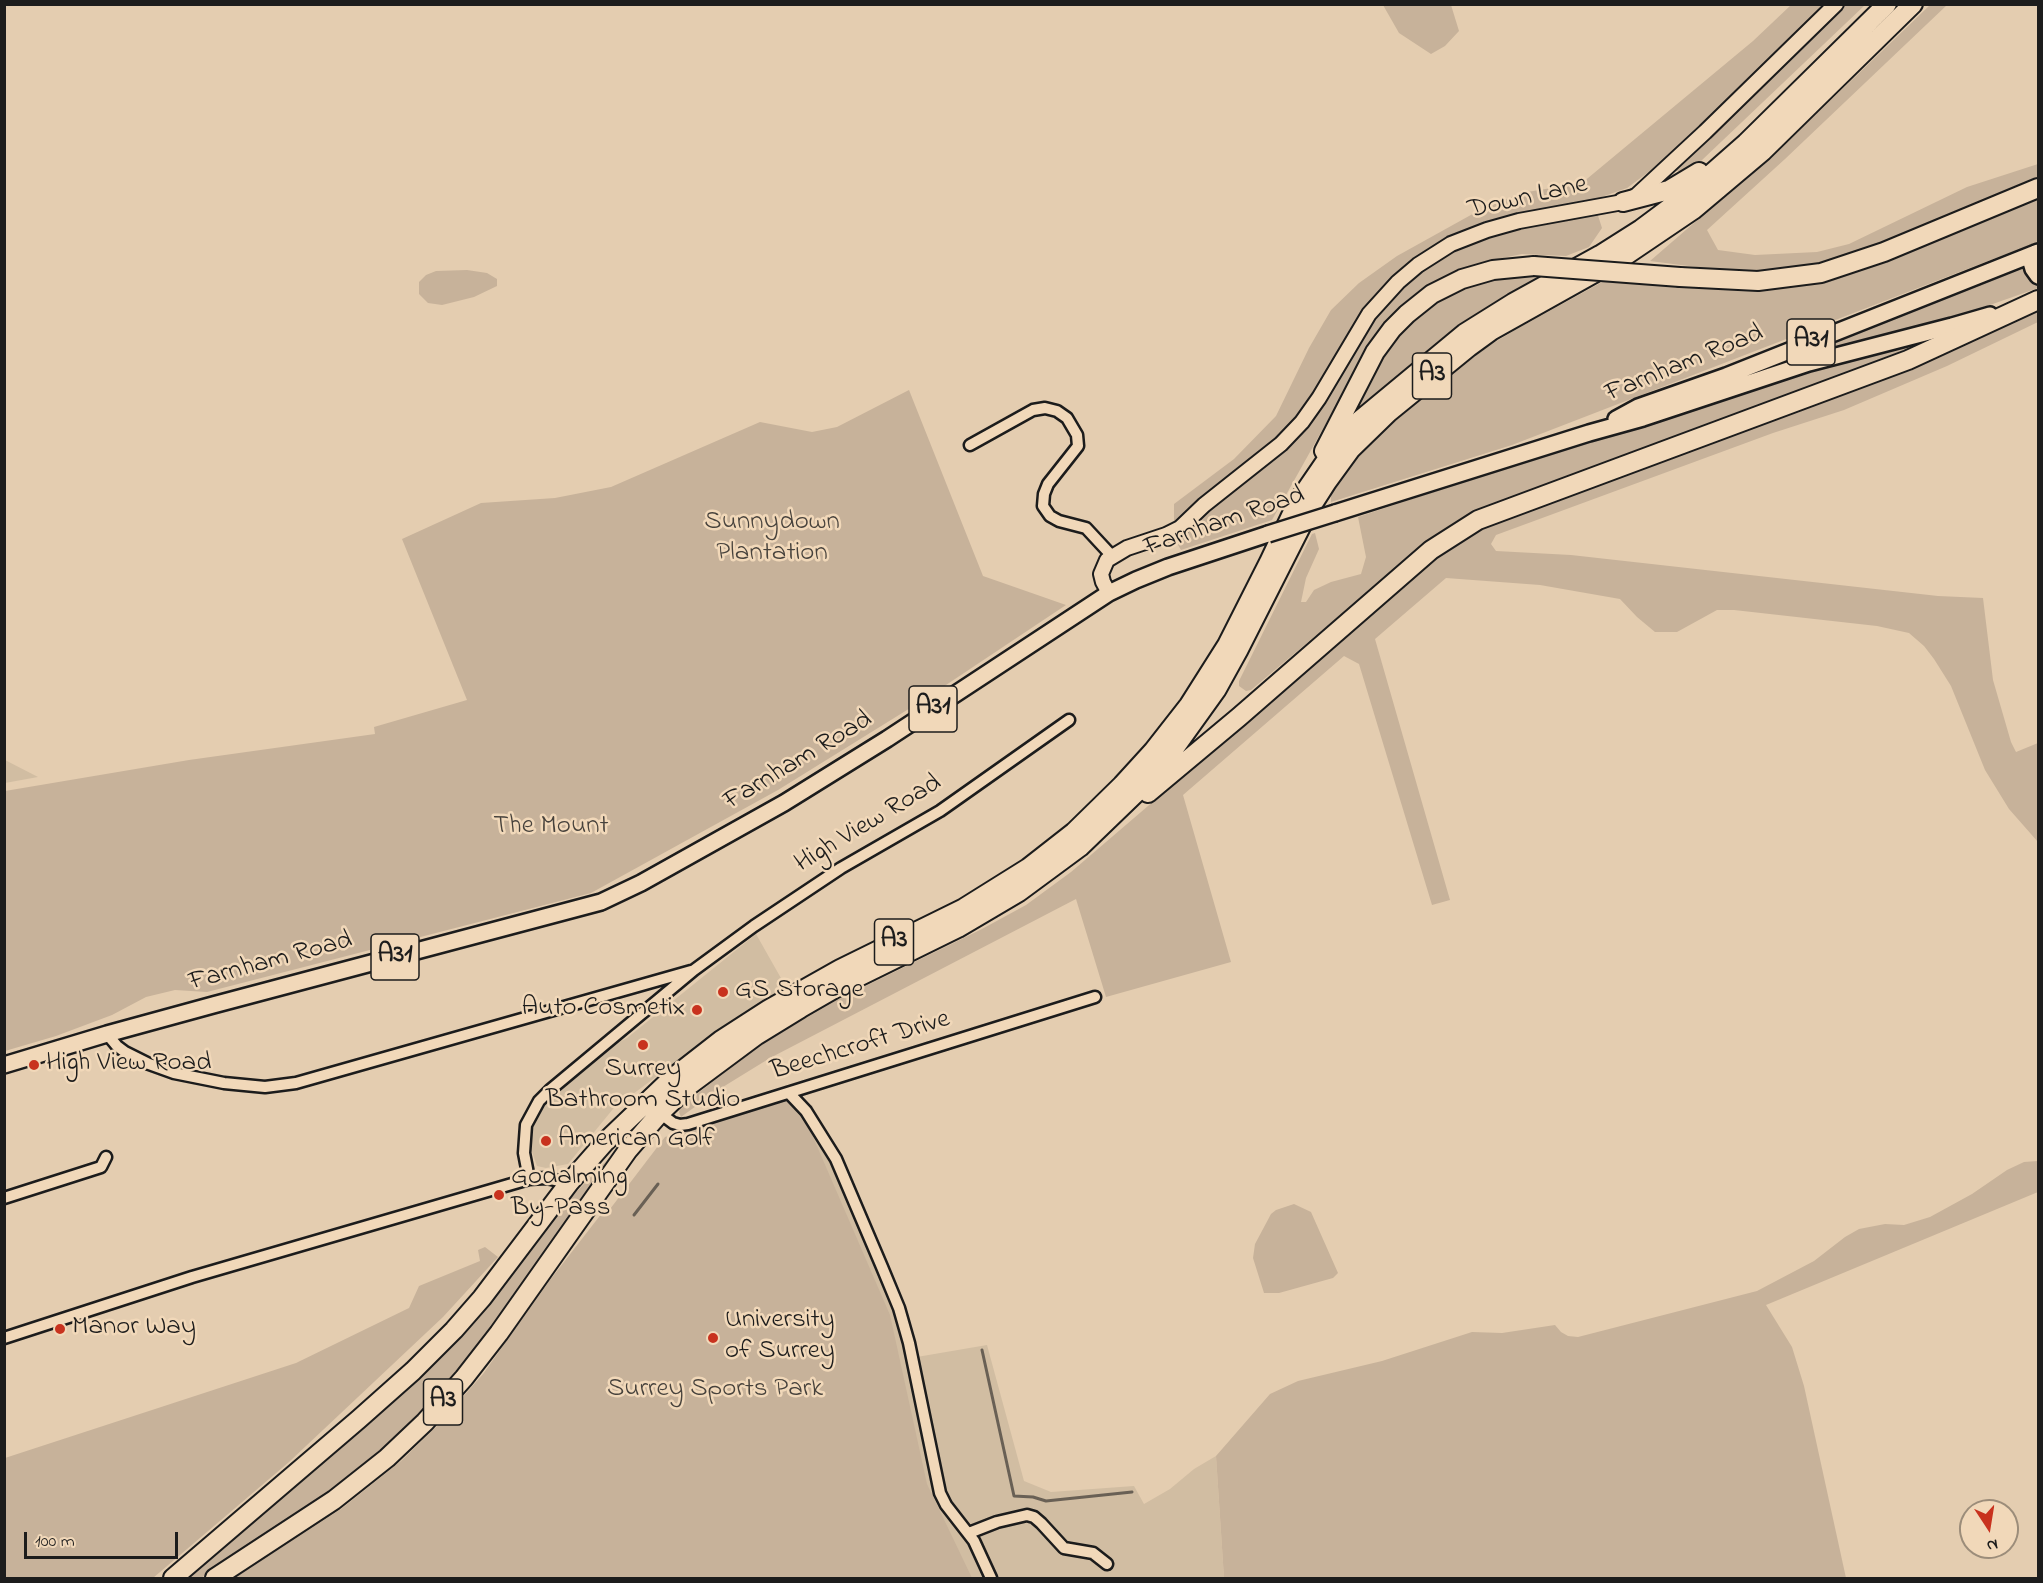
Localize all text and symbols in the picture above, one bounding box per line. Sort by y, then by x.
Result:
street label: Down Lane [1465,170,1591,228]
street label: Farnham Road [1601,319,1769,411]
road number: A31 [1787,319,1835,365]
road number: A3 [1412,353,1452,399]
street label: Farnham Road [1140,480,1310,566]
park label: Sunnydown Plantation [704,508,840,571]
road number: A31 [909,686,957,732]
street label: Farnham Road [719,705,879,819]
street label: High View Road [790,769,948,881]
park label: The Mount [493,812,609,844]
road number: A3 [874,919,914,965]
street label: Farnham Road [186,926,356,1000]
road number: A31 [371,934,419,980]
place label: GS Storage [735,976,864,1008]
marker: GS Storage [716,985,730,999]
place label: Auto Cosmetix [521,994,685,1026]
marker: Auto Cosmetix [690,1003,704,1017]
street label: Beechcroft Drive [768,1004,954,1090]
marker: Surrey Bathroom Studio [636,1038,650,1052]
place label: High View Road [46,1049,211,1081]
place label: Surrey Bathroom Studio [546,1055,740,1118]
marker: High View Road [27,1058,41,1072]
place label: American Golf [558,1125,715,1157]
marker: American Golf [539,1134,553,1148]
place label: Godalming By-Pass [511,1163,628,1226]
marker: Godalming By-Pass [492,1188,506,1202]
place label: University of Surrey [725,1306,835,1369]
place label: Manor Way [72,1313,196,1345]
marker: Manor Way [53,1322,67,1336]
marker: University of Surrey [706,1331,720,1345]
park label: Surrey Sports Park [607,1375,823,1407]
road number: A3 [424,1379,462,1425]
north arrow [1959,1499,2019,1559]
scale bar [27,1520,182,1558]
text: 100 m [35,1529,75,1555]
text: N [1985,1532,2000,1558]

